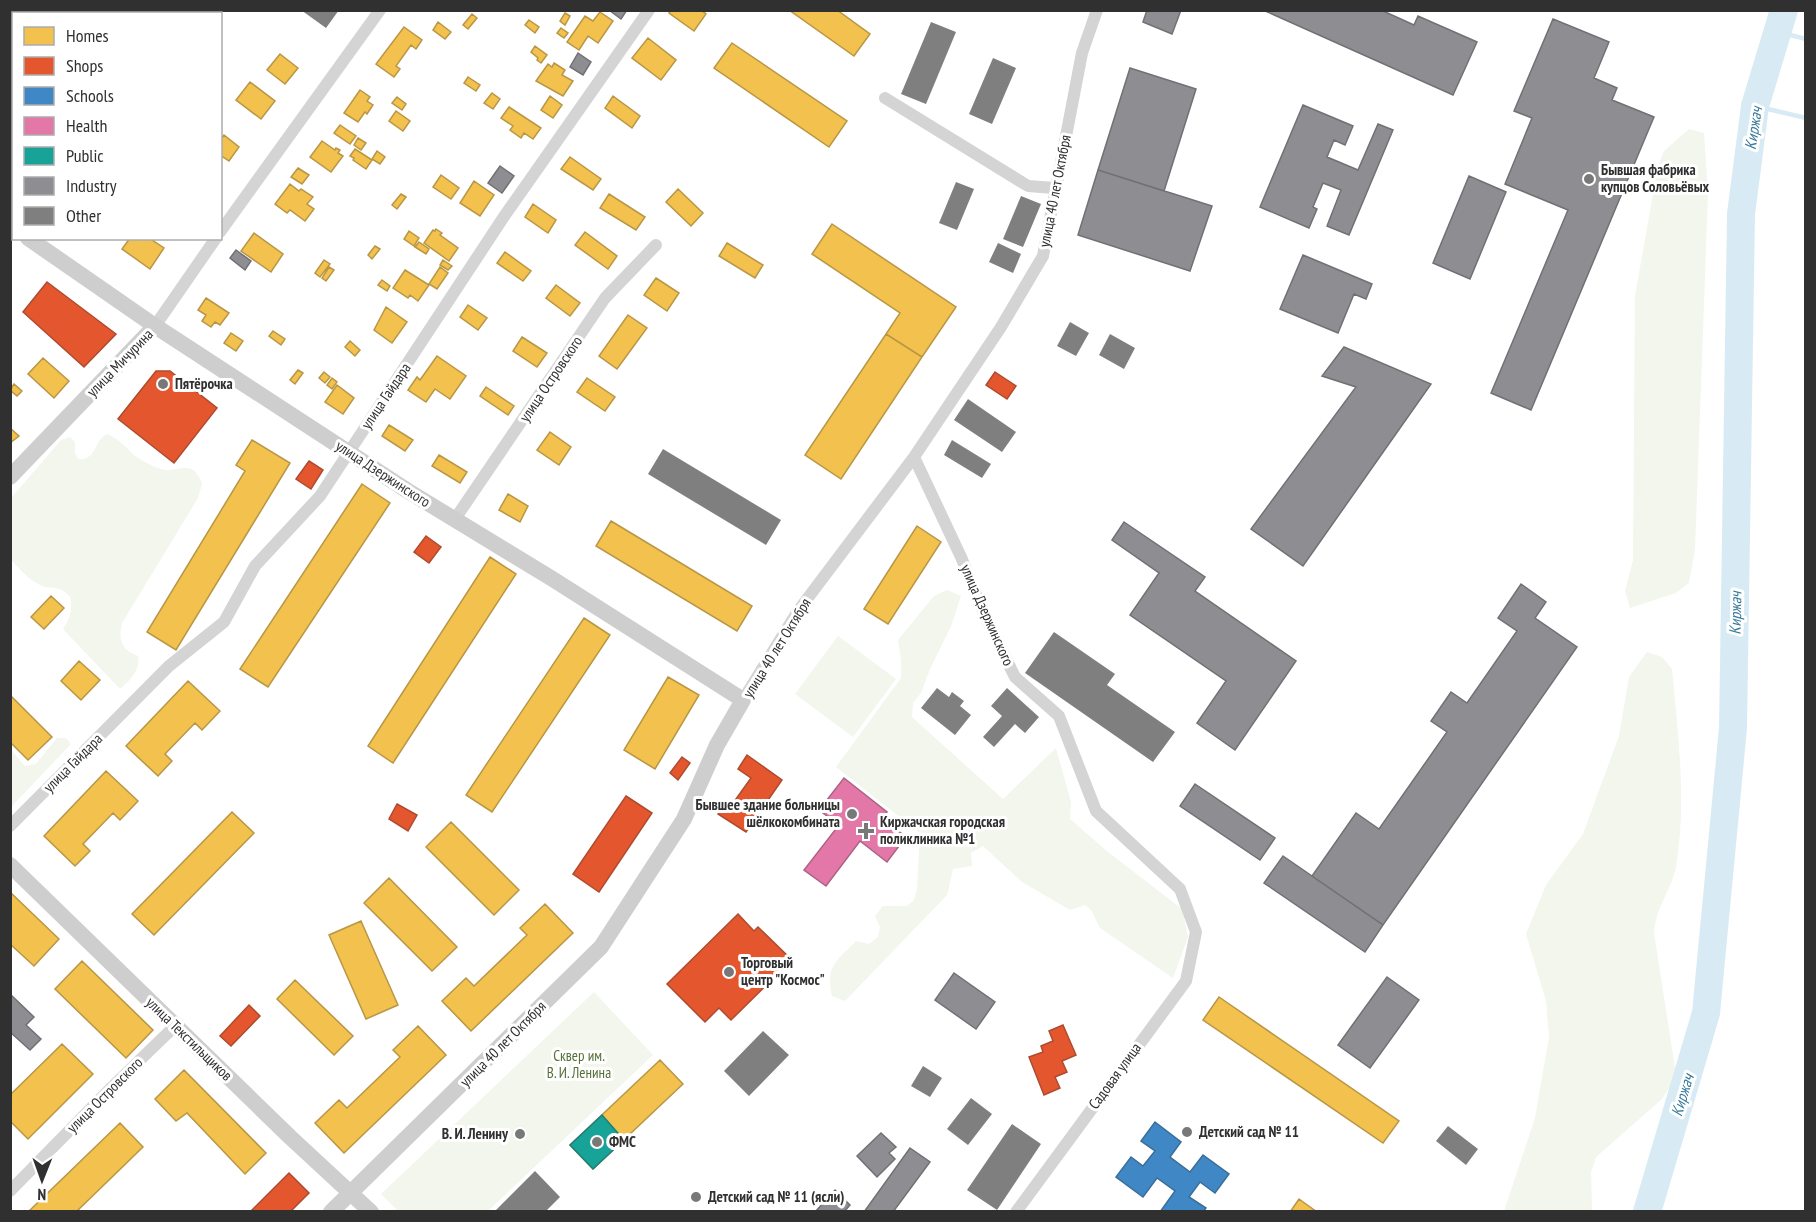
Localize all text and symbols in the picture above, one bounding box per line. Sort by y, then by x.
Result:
legend [12,12,222,240]
text: Homes [66,24,109,47]
text: Shops [66,54,103,77]
text: Schools [66,84,114,107]
water label: Киржач [1740,103,1767,151]
text: Health [66,114,107,137]
street label: улица 40 лет Октября [1034,133,1075,249]
text: Public [66,144,104,167]
place label: Бывшая фабрика купцов Соловьёвых [1601,160,1710,196]
marker: Бывшая фабрика купцов Соловьёвых [1582,172,1596,186]
text: Industry [66,174,117,197]
text: Other [66,204,101,227]
street label: улица Мичурина [82,325,157,401]
street label: улица Островского [515,332,586,425]
street label: улица Гайдара [357,359,415,432]
place label: Пятёрочка [175,374,233,393]
marker: Пятёрочка [156,377,170,391]
street label: улица Дзержинского [332,436,434,511]
street label: улица Дзержинского [957,561,1018,668]
water label: Киржач [1725,590,1745,635]
street label: улица 40 лет Октября [738,594,815,701]
street label: улица Гайдара [39,729,106,796]
place label: Бывшее здание больницы шёлкокомбината [696,795,840,831]
marker: Бывшее здание больницы шёлкокомбината [845,807,859,821]
place label: Киржачская городская поликлиника №1 [880,812,1005,848]
marker: Киржачская городская поликлиника №1 [857,822,875,840]
place label: Торговый центр "Космос" [741,953,825,989]
marker: Торговый центр "Космос" [722,965,736,979]
street label: улица Текстильщиков [142,993,237,1085]
street label: улица 40 лет Октября [456,996,550,1091]
street label: Садовая улица [1084,1039,1145,1113]
park label: Сквер им. В. И. Ленина [547,1046,611,1082]
street label: улица Островского [63,1053,147,1137]
water label: Киржач [1666,1070,1698,1119]
place label: Детский сад № 11 [1199,1122,1299,1141]
place label: В. И. Ленину [442,1124,509,1143]
marker: Детский сад № 11 [1180,1125,1194,1139]
marker: В. И. Ленину [513,1127,527,1141]
place label: ФМС [609,1132,636,1151]
marker: ФМС [590,1135,604,1149]
north arrow [12,1150,72,1210]
text: N [37,1185,46,1205]
place label: Детский сад № 11 (ясли) [708,1187,844,1206]
marker: Детский сад № 11 (ясли) [689,1190,703,1204]

